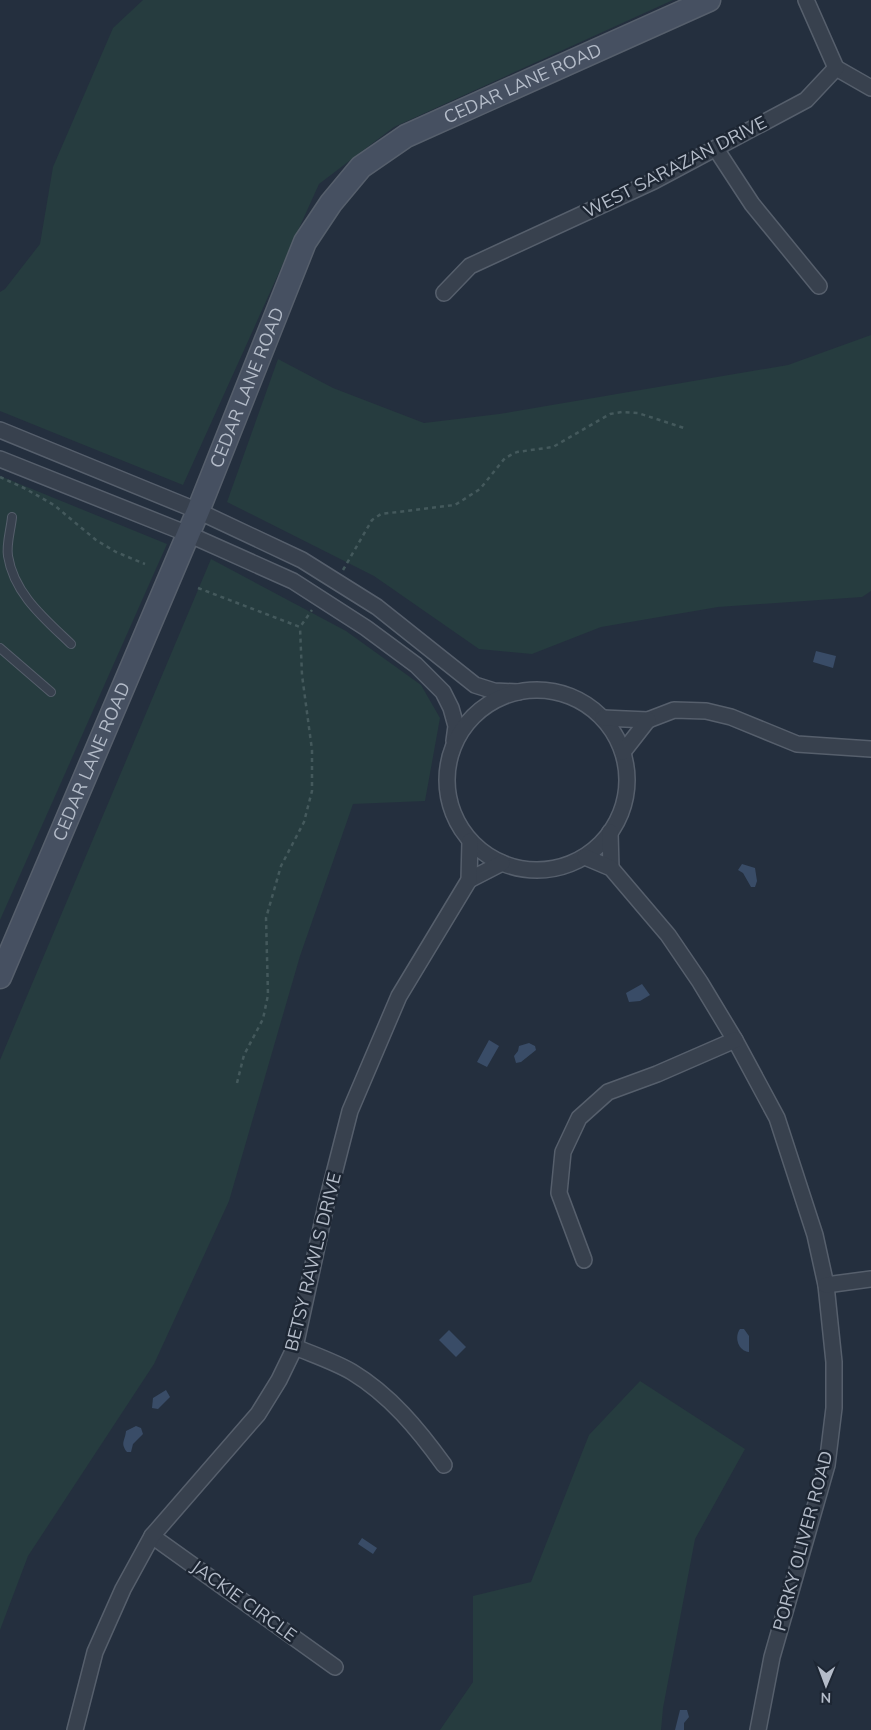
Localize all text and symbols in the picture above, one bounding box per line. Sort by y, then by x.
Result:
street label: CEDAR LANE ROAD [440,38,605,129]
street label: WEST SARAZAN DRIVE [579,110,770,223]
street label: CEDAR LANE ROAD [204,304,289,471]
street label: CEDAR LANE ROAD [47,678,135,845]
street label: BETSY RAWLS DRIVE [279,1170,346,1354]
street label: PORKY OLIVER ROAD [767,1448,838,1634]
street label: JACKIE CIRCLE [187,1555,301,1647]
north arrow [801,1660,851,1710]
text: N [820,1689,831,1707]

